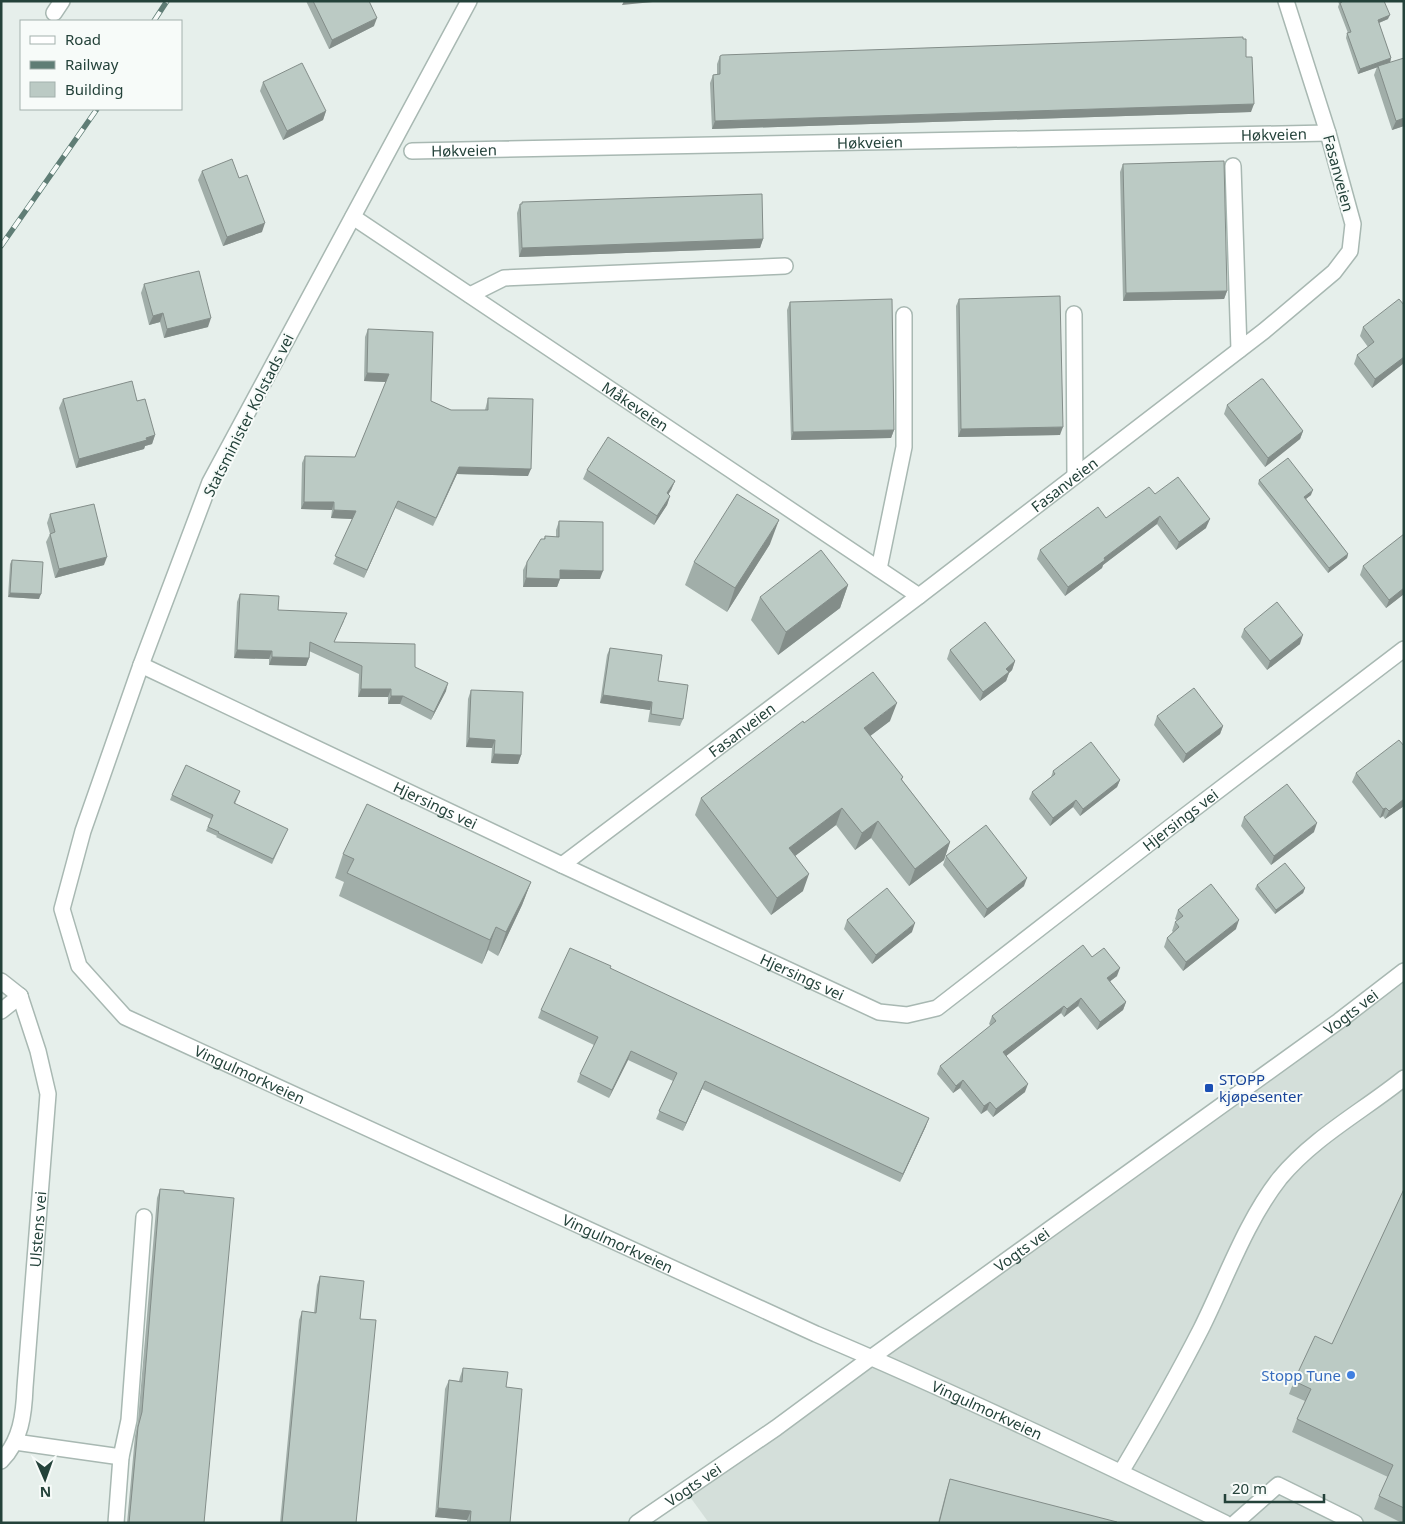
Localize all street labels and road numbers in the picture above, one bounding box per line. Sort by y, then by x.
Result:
street label: Høkveien [1241,123,1307,145]
street label: Høkveien [837,131,903,153]
street label: Fasanveien [1319,132,1359,214]
street label: Høkveien [431,139,497,161]
street label: Statsminister Kolstads vei [198,330,298,500]
street label: Måkeveien [598,377,673,436]
street label: Fasanveien [1027,453,1101,516]
street label: Fasanveien [704,698,779,761]
street label: Hjersings vei [390,776,481,833]
street label: Hjersings vei [1138,784,1222,855]
street label: Hjersings vei [757,948,847,1005]
street label: Vogts vei [1319,985,1382,1039]
street label: Vingulmorkveien [191,1040,308,1108]
street label: Ulstens vei [24,1190,50,1268]
street label: Vingulmorkveien [559,1209,676,1277]
street label: Vogts vei [990,1223,1053,1276]
street label: Vingulmorkveien [929,1376,1046,1444]
street label: Vogts vei [661,1458,725,1511]

